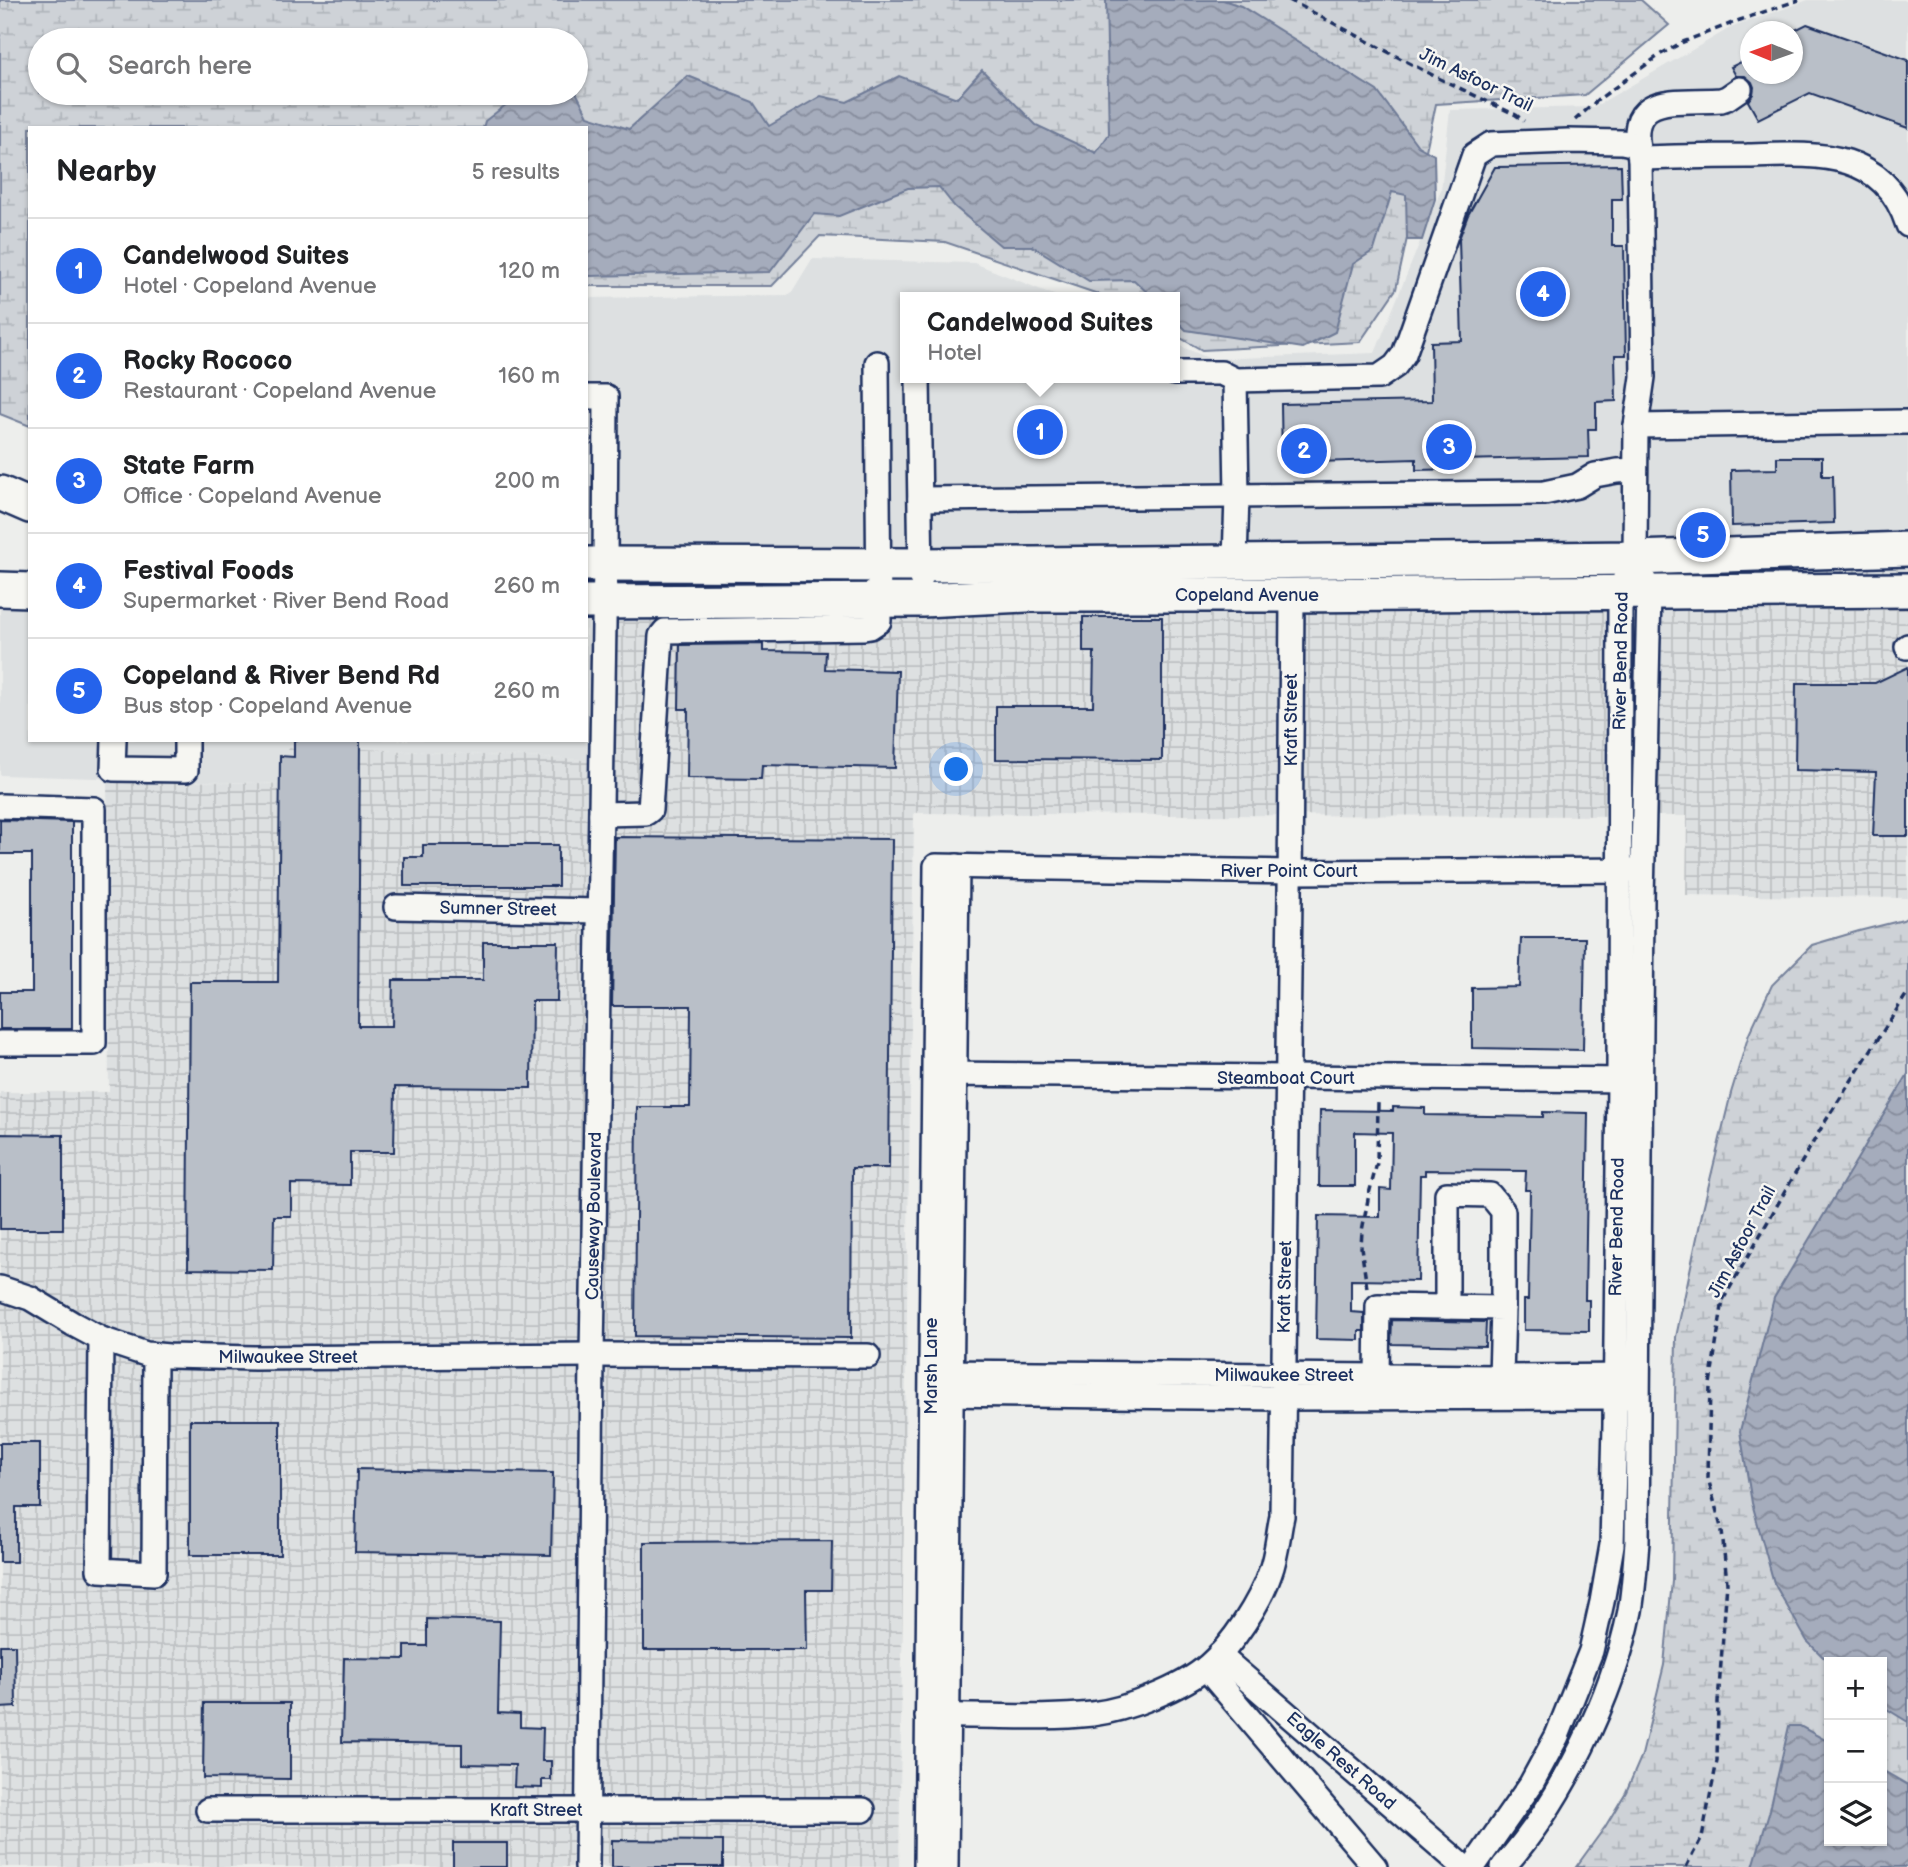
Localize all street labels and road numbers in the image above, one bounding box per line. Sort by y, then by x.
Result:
street label: Jim Asfoor Trail [1416,43,1536,117]
street label: Copeland Avenue [1175,585,1319,606]
street label: River Bend Road [1609,591,1633,731]
street label: Kraft Street [1281,673,1302,766]
street label: River Point Court [1220,861,1358,882]
street label: Sumner Street [439,897,557,921]
street label: Steamboat Court [1217,1068,1355,1089]
street label: Causeway Boulevard [582,1132,606,1300]
street label: River Bend Road [1605,1157,1629,1297]
street label: Jim Asfoor Trail [1704,1183,1780,1301]
street label: Kraft Street [1274,1240,1296,1334]
street label: Marsh Lane [921,1317,942,1414]
street label: Milwaukee Street [218,1347,358,1368]
street label: Milwaukee Street [1214,1365,1354,1386]
street label: Eagle Rest Road [1282,1708,1400,1814]
street label: Kraft Street [490,1800,583,1821]

